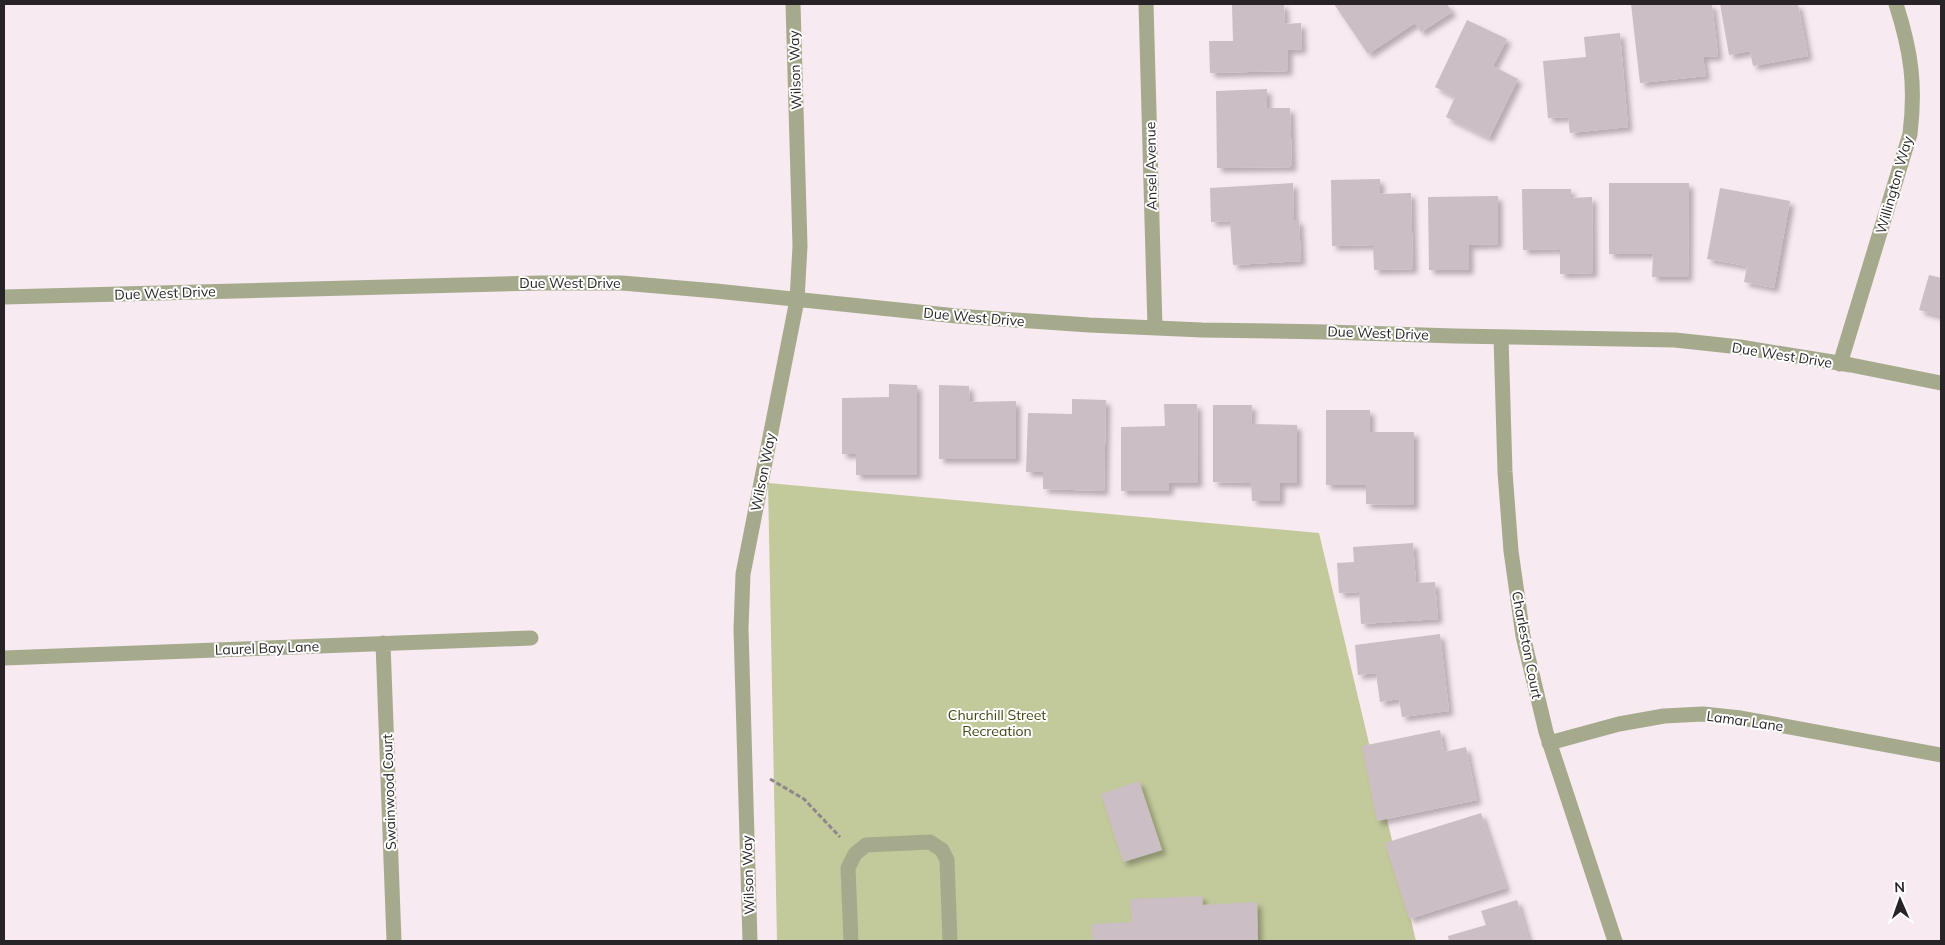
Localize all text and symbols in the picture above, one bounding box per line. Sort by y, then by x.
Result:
street label: Wilson Way [785,29,805,110]
street label: Ansel Avenue [1141,121,1161,211]
street label: Willington Way [1871,134,1917,236]
street label: Due West Drive [519,274,621,292]
street label: Due West Drive [114,282,216,304]
street label: Due West Drive [923,304,1025,330]
street label: Due West Drive [1327,322,1429,344]
street label: Due West Drive [1731,338,1833,372]
street label: Wilson Way [747,431,780,513]
street label: Charleston Court [1508,590,1546,700]
street label: Laurel Bay Lane [214,637,320,659]
park label: Churchill Street Recreation [948,706,1046,740]
street label: Lamar Lane [1705,707,1785,735]
street label: Swainwood Court [378,734,400,850]
street label: Wilson Way [738,834,758,915]
north arrow [1875,875,1925,925]
text: N [1894,878,1905,896]

